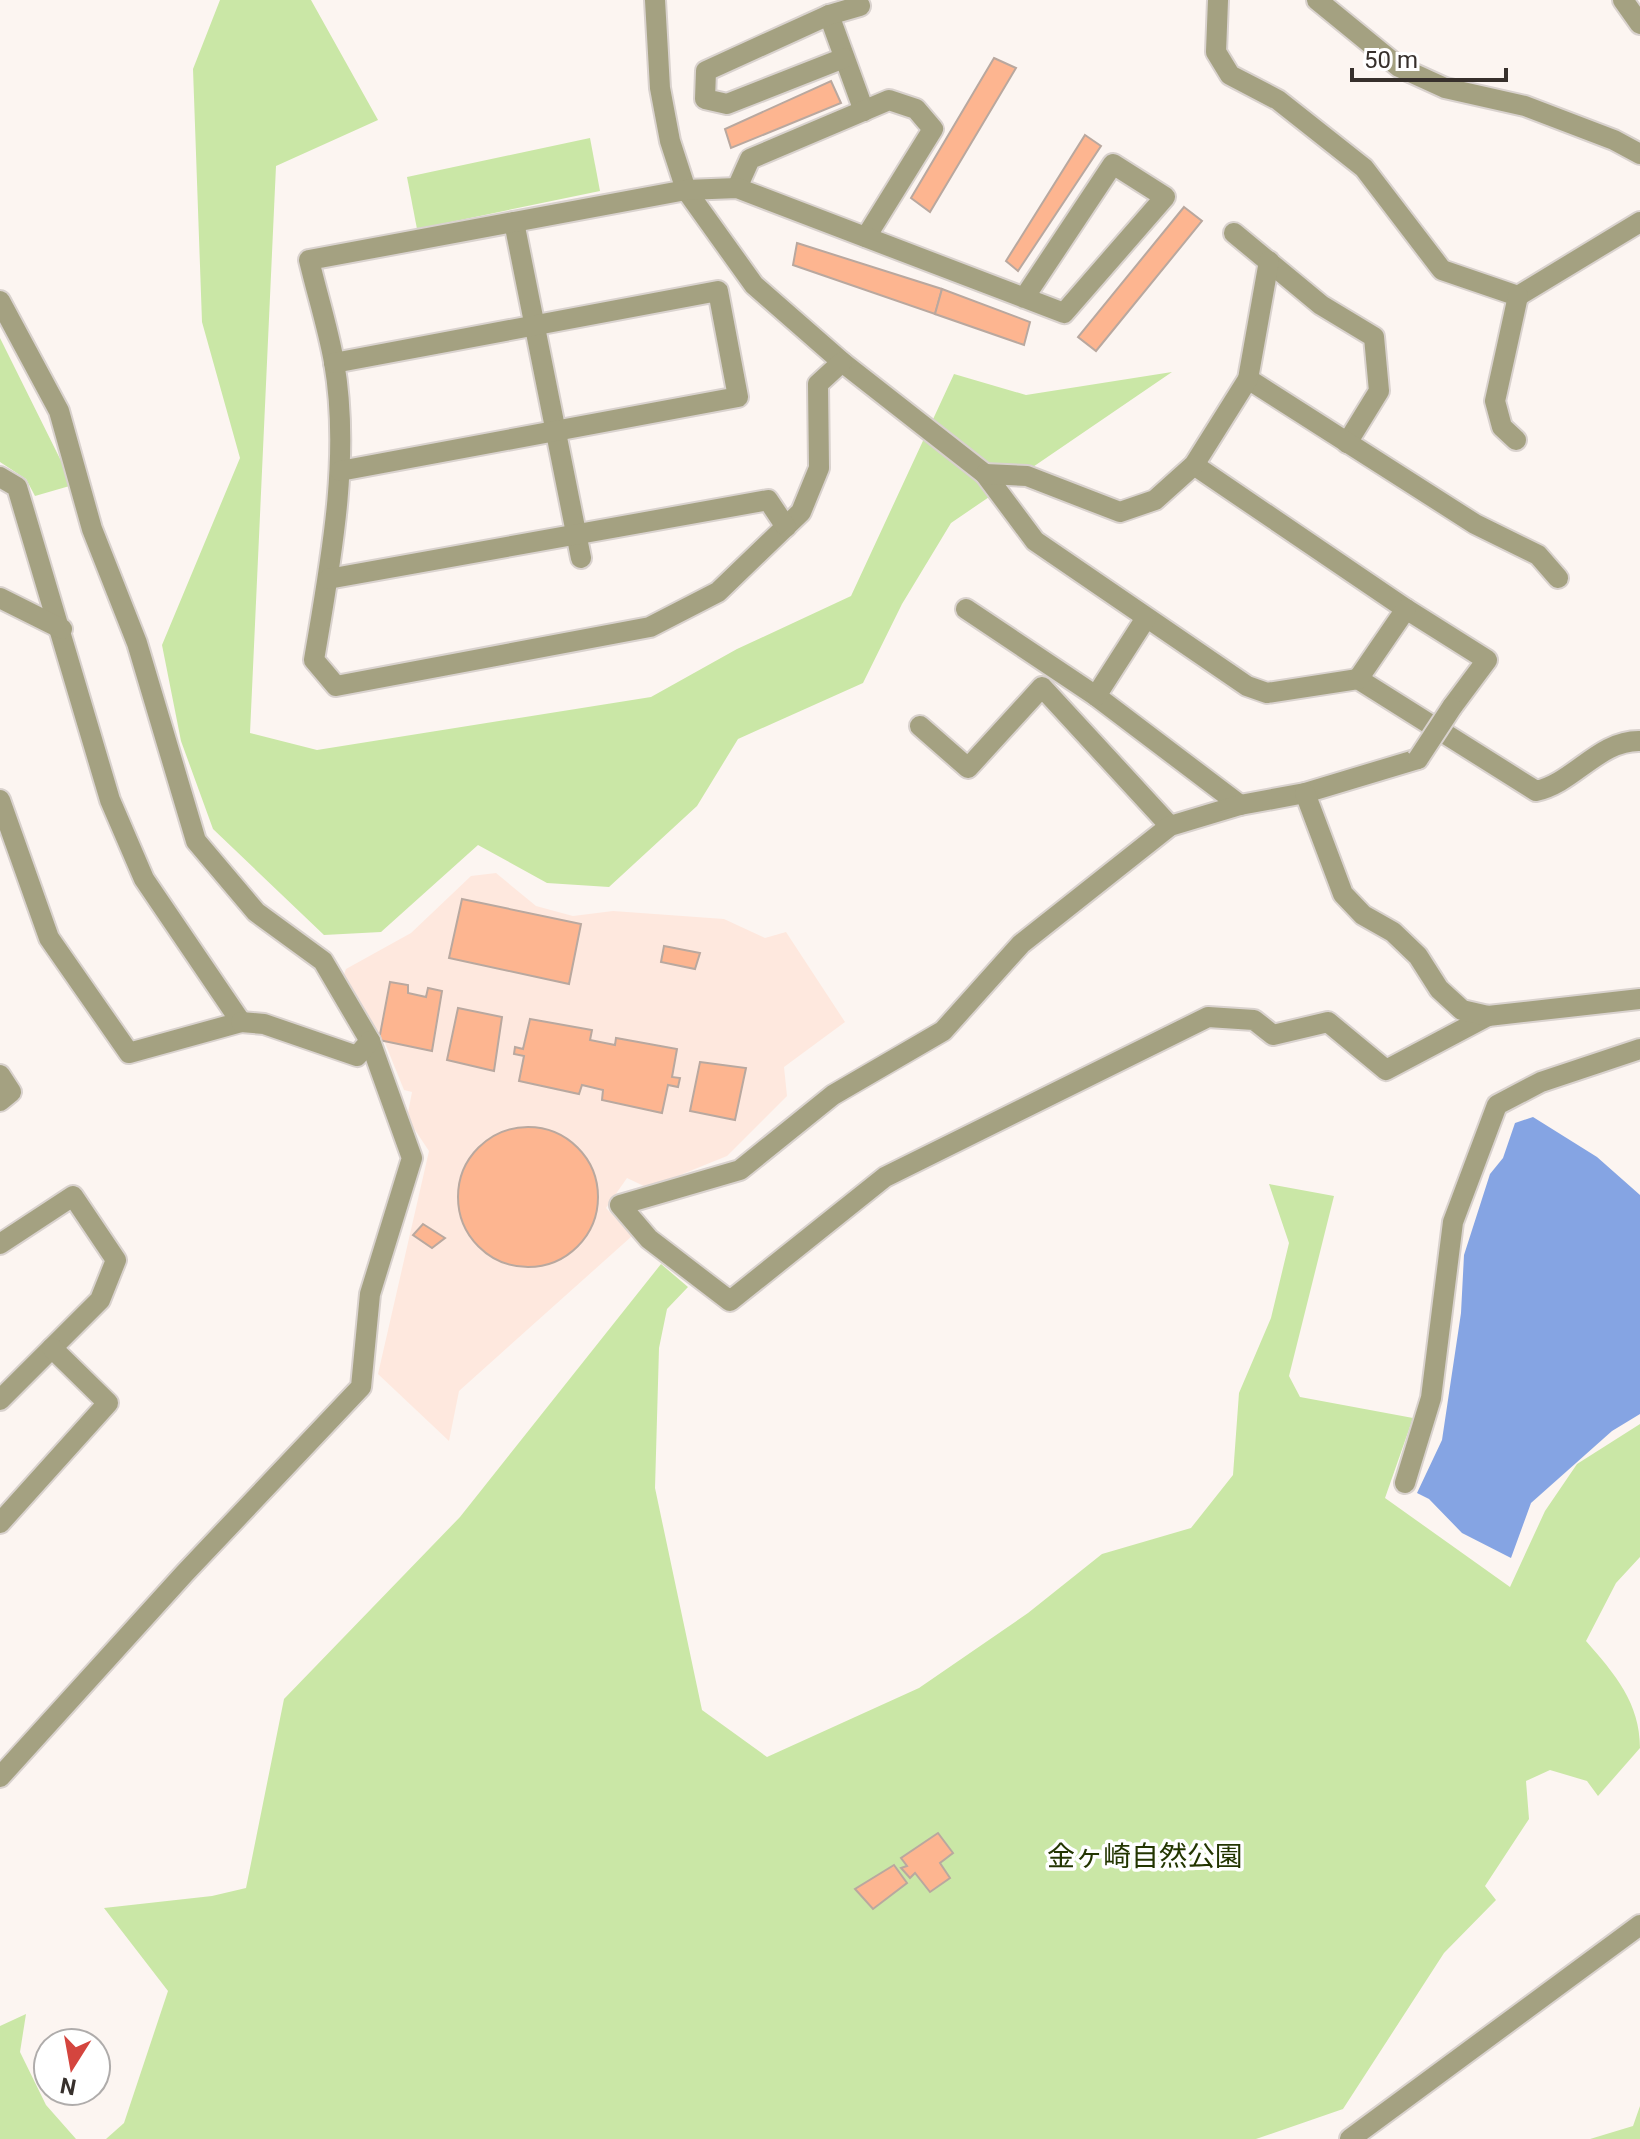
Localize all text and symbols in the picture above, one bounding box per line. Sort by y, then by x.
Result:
scale bar [1352,32,1506,82]
text: 50 m [1364,46,1418,74]
park label: 金ヶ崎自然公園 [1047,1840,1243,1873]
north arrow [32,2027,112,2107]
text: N [58,2072,78,2100]

